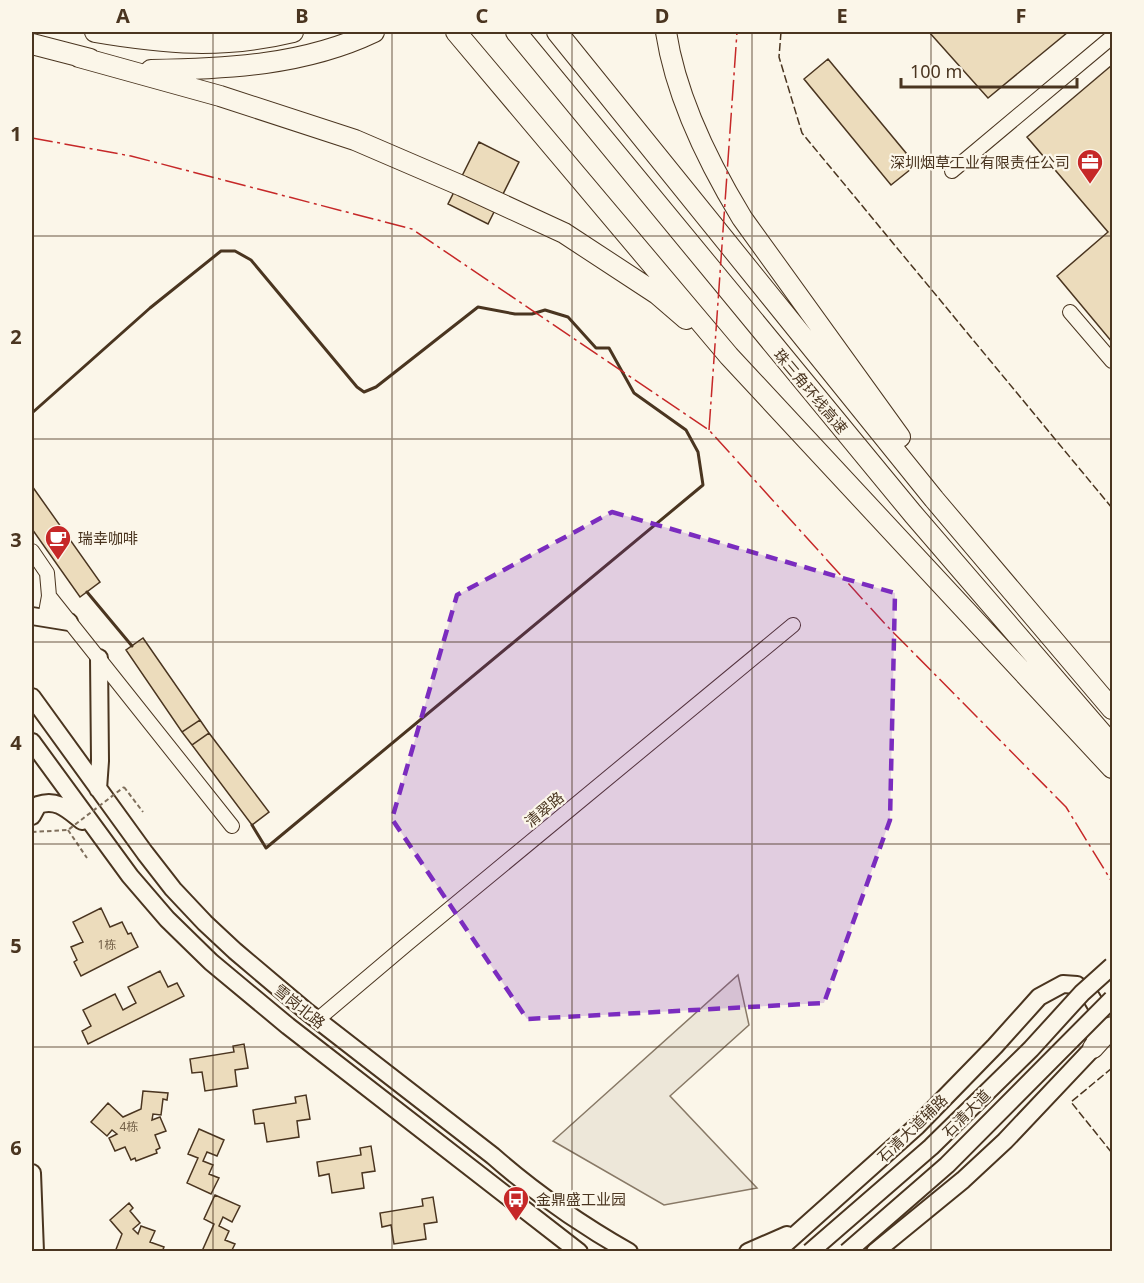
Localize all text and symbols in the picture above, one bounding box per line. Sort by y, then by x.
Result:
text: A [116,2,130,29]
text: B [295,2,309,29]
text: C [476,2,489,29]
text: D [655,2,669,29]
text: E [836,2,848,29]
text: F [1016,2,1026,29]
scale bar [901,51,1076,89]
text: 100 m [910,59,962,83]
text: 1 [10,120,22,147]
office icon: 深圳烟草工业有限责任公司 [1075,147,1105,185]
place label: 深圳烟草工业有限责任公司 [890,152,1070,172]
text: 2 [10,323,22,350]
street label: 珠三角环线高速 [770,344,852,438]
cafe icon: 瑞幸咖啡 [43,523,73,561]
text: 3 [10,526,22,553]
place label: 瑞幸咖啡 [78,528,138,548]
text: 4 [10,729,22,756]
street label: 清翠路 [520,787,568,831]
text: 5 [10,932,22,959]
house number: 1栋 [98,936,116,953]
street label: 雪岗北路 [270,979,330,1033]
street label: 石清大道 [938,1085,994,1141]
street label: 石清大道辅路 [873,1090,951,1166]
house number: 4栋 [120,1118,138,1135]
text: 6 [10,1134,22,1161]
bus stop icon: 金鼎盛工业园 [501,1184,531,1222]
place label: 金鼎盛工业园 [536,1189,626,1209]

